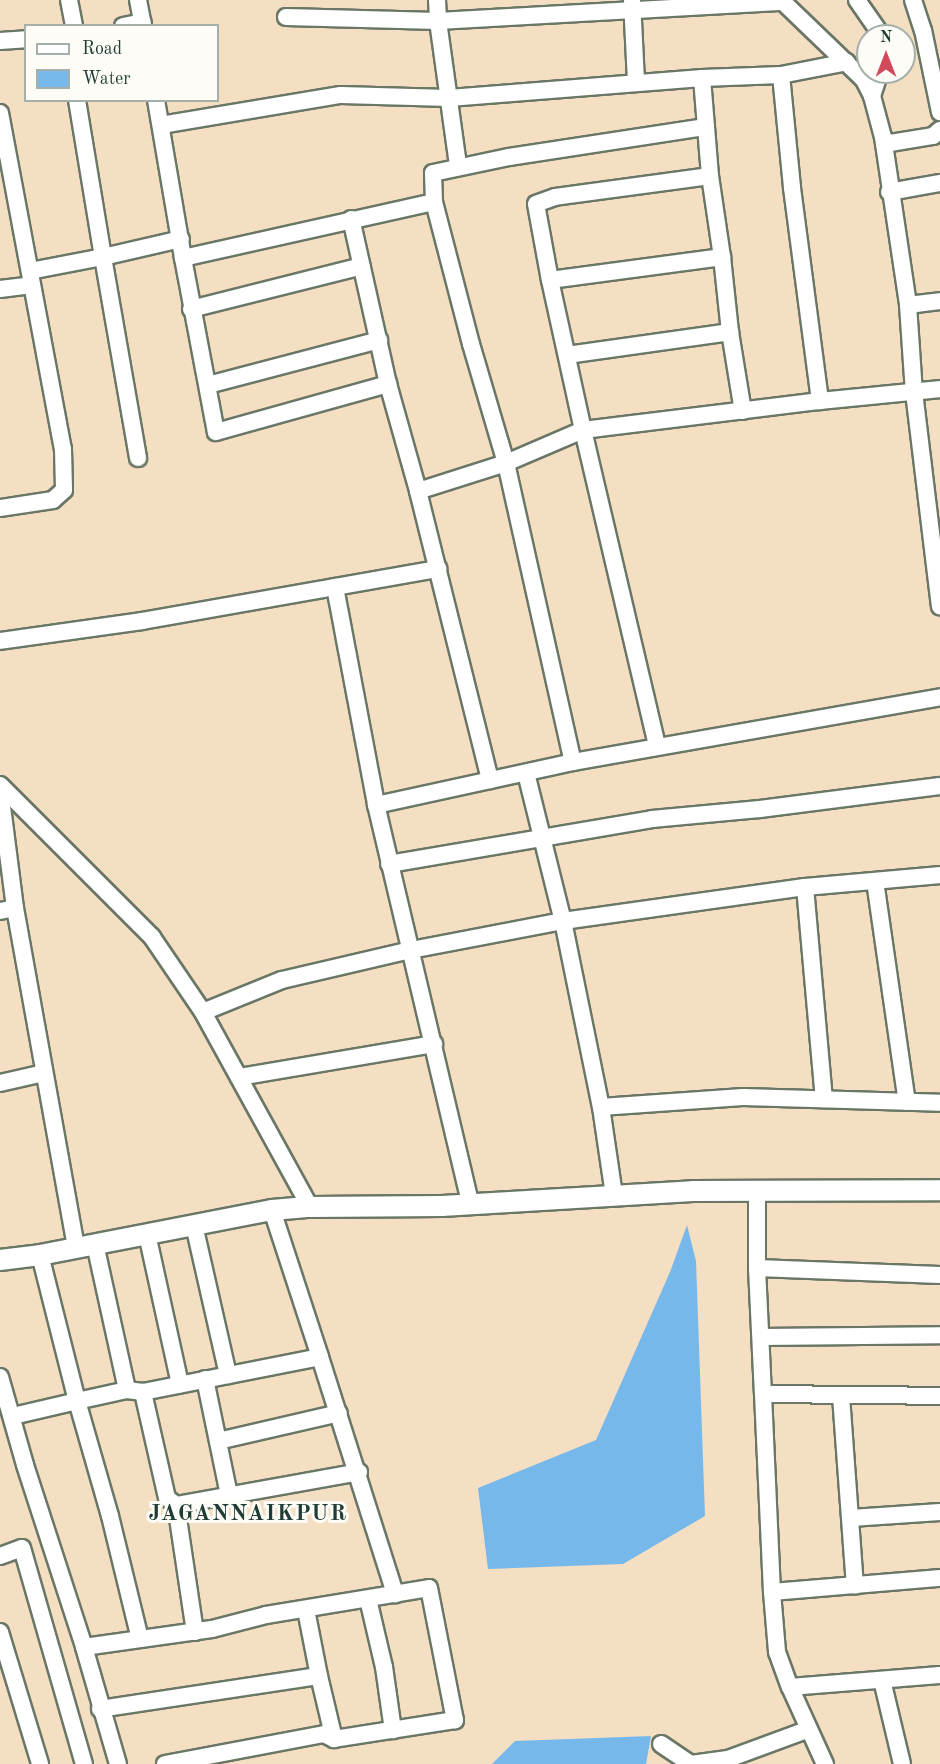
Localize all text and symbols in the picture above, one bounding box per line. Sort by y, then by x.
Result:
legend [24,24,219,102]
north arrow [856,24,916,84]
text: N [880,30,892,46]
text: Road [82,40,122,58]
text: Water [82,70,131,88]
district label: JAGANNAIKPUR [148,1502,348,1528]

